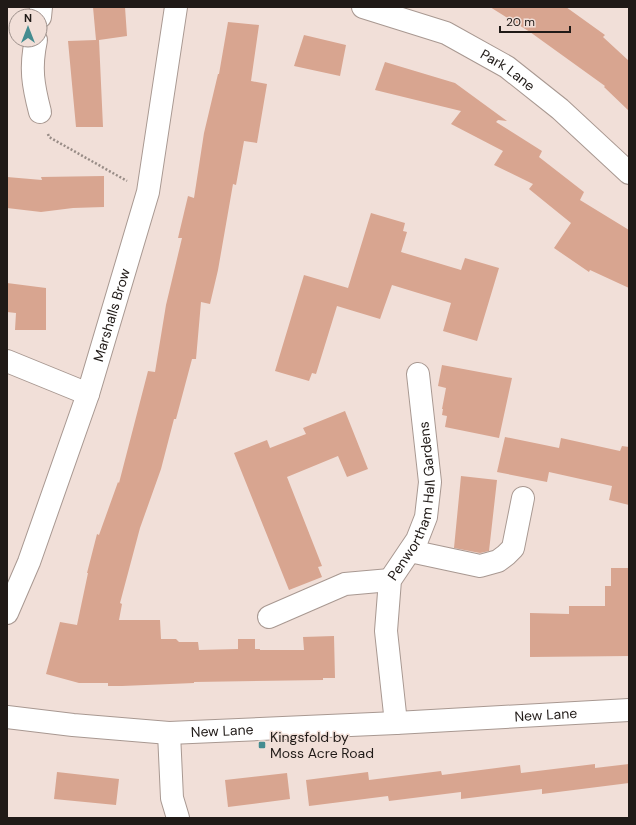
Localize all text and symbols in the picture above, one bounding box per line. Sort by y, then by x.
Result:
north arrow [8,8,48,48]
scale bar [500,8,570,34]
text: N [24,11,32,25]
text: 20 m [506,14,535,30]
street label: Park Lane [477,45,539,95]
street label: Marshalls Brow [89,266,134,364]
street label: Penwortham Hall Gardens [383,421,439,584]
street label: New Lane [514,704,578,725]
street label: New Lane [190,720,254,741]
place label: Kingsfold by Moss Acre Road [270,728,374,762]
marker: Kingsfold by Moss Acre Road [257,740,267,750]

